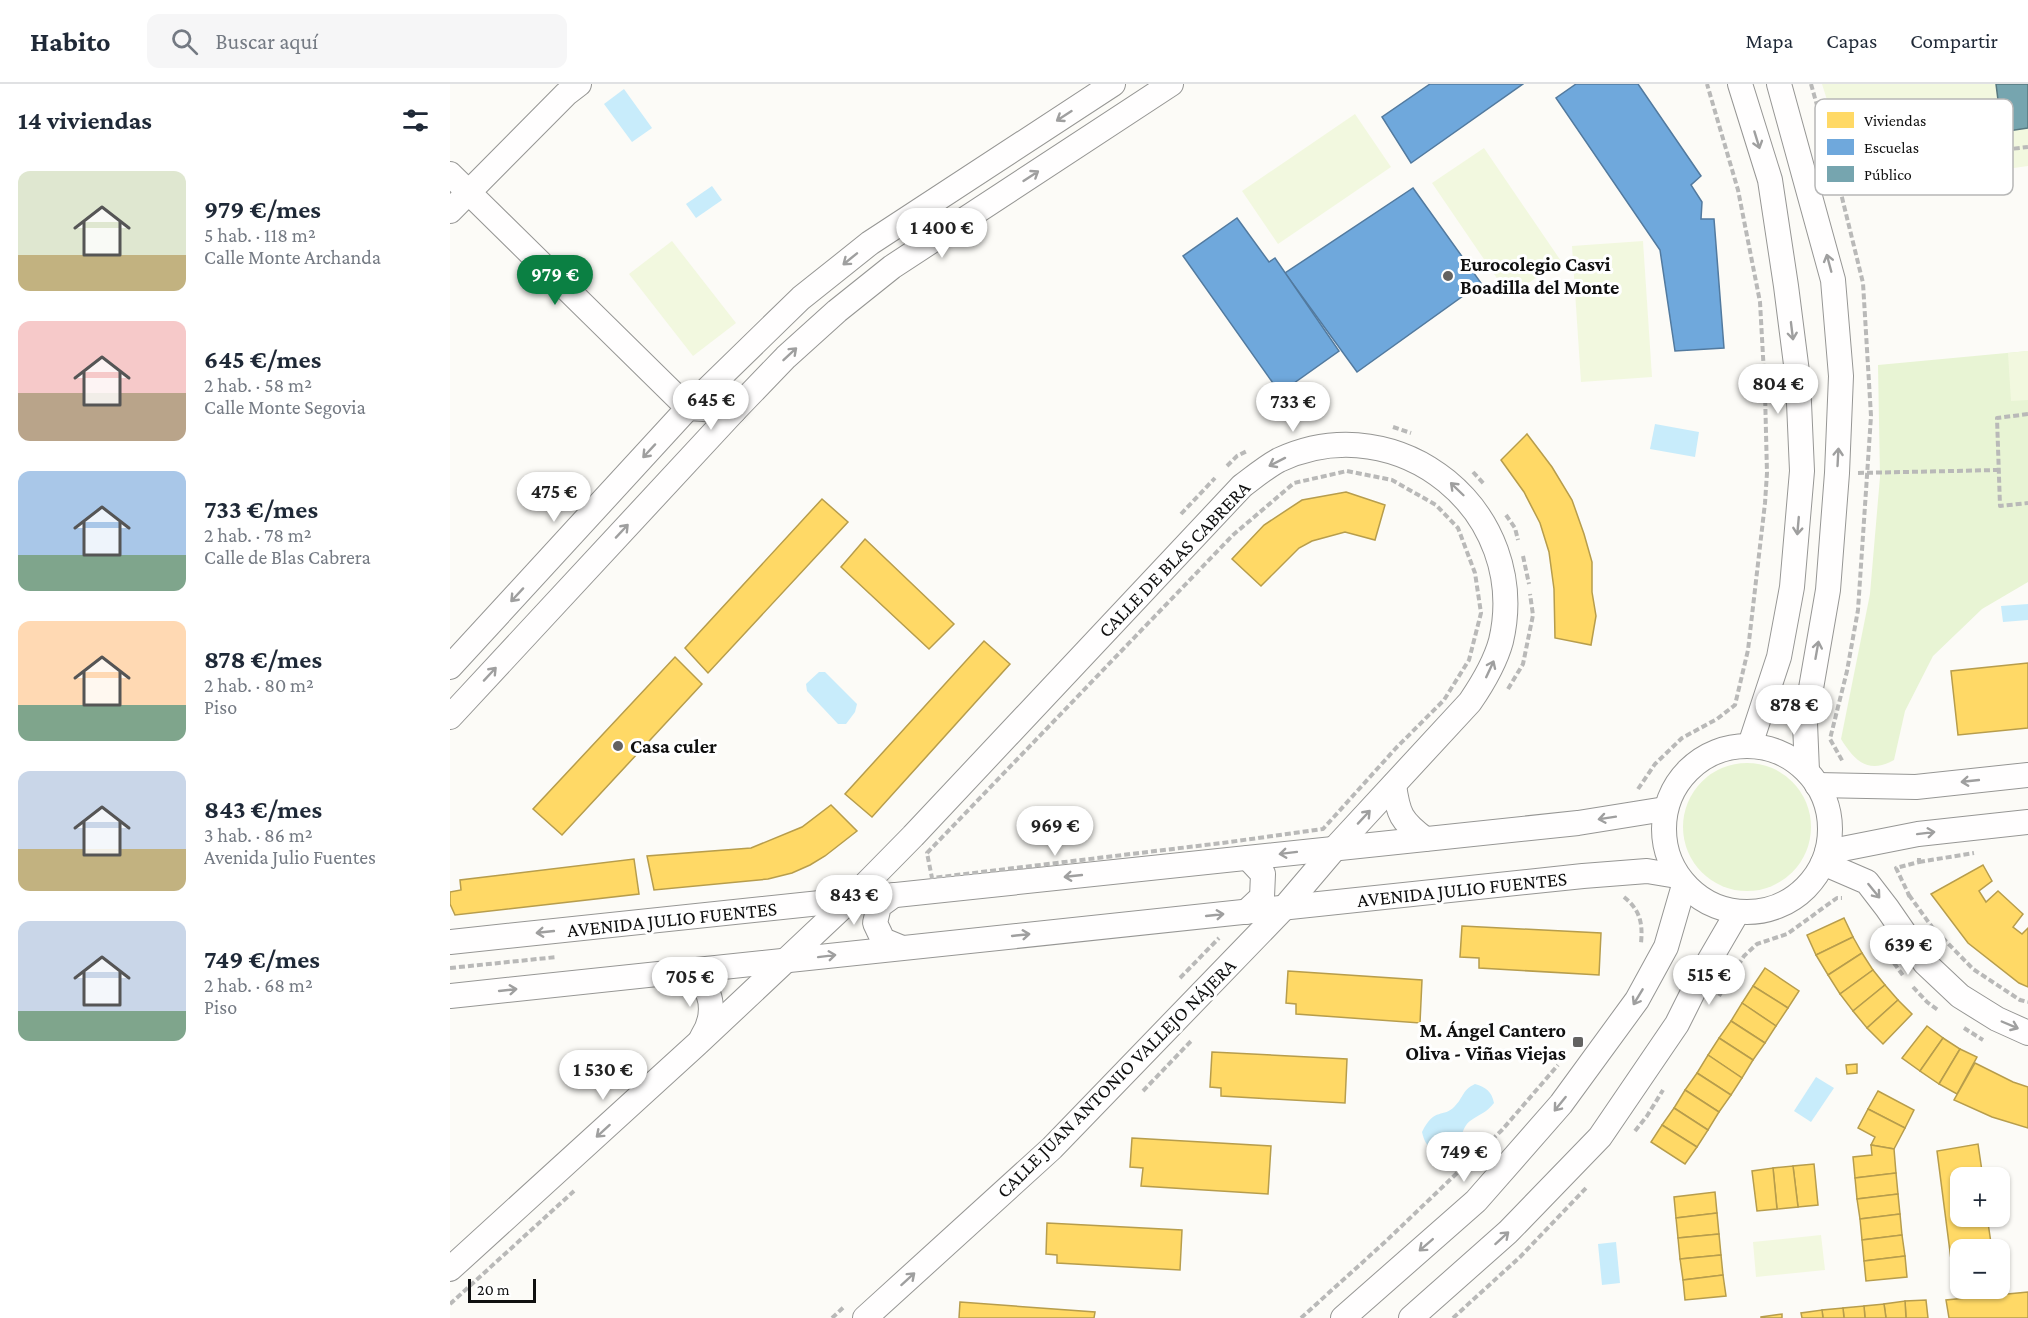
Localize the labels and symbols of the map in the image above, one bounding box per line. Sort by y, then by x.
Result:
legend [1815,99,2013,195]
one-way arrow [1056,110,1073,122]
text: Viviendas [1864,112,1926,129]
one-way arrow [1753,130,1764,149]
text: Escuelas [1864,139,1919,156]
text: Público [1864,166,1912,183]
one-way arrow [1022,170,1038,182]
pin: 1 400 € [887,208,997,259]
one-way arrow [842,253,858,266]
place label: Eurocolegio Casvi Boadilla del Monte [1460,253,1619,298]
one-way arrow [1823,254,1834,273]
pin: 979 € [513,255,597,306]
marker: Eurocolegio Casvi Boadilla del Monte [1441,269,1455,283]
one-way arrow [1786,321,1797,341]
one-way arrow [782,347,797,361]
pin: 804 € [1736,364,1820,415]
pin: 645 € [669,380,753,431]
pin: 733 € [1251,382,1335,433]
one-way arrow [642,444,656,459]
one-way arrow [1832,447,1843,467]
one-way arrow [1268,457,1286,469]
pin: 475 € [512,472,596,523]
street label: CALLE DE BLAS CABRERA [1094,476,1255,642]
one-way arrow [1450,483,1465,497]
one-way arrow [1792,515,1803,535]
one-way arrow [615,524,630,539]
one-way arrow [509,587,524,602]
one-way arrow [1812,641,1823,661]
one-way arrow [1485,660,1497,678]
one-way arrow [483,667,497,682]
pin: 878 € [1752,685,1836,736]
place label: Casa culer [630,735,717,757]
marker: Casa culer [611,739,625,753]
one-way arrow [1960,776,1980,787]
pin: 969 € [1013,806,1097,857]
one-way arrow [1357,809,1371,824]
one-way arrow [1598,813,1618,824]
one-way arrow [1916,828,1936,839]
one-way arrow [1279,848,1299,859]
street label: AVENIDA JULIO FUENTES [1356,867,1568,912]
one-way arrow [1064,871,1084,882]
pin: 843 € [812,875,896,926]
one-way arrow [1867,883,1880,899]
street label: AVENIDA JULIO FUENTES [566,897,778,942]
one-way arrow [1205,909,1225,920]
pin: 639 € [1866,925,1950,976]
one-way arrow [536,927,556,938]
one-way arrow [1011,929,1031,940]
one-way arrow [817,950,837,961]
street label: CALLE JUAN ANTONIO VALLEJO NÁJERA [992,954,1241,1203]
pin: 515 € [1667,955,1751,1006]
pin: 705 € [648,957,732,1008]
one-way arrow [498,984,518,995]
one-way arrow [1632,988,1644,1005]
place label: M. Ángel Cantero Oliva - Viñas Viejas [1405,1019,1566,1065]
one-way arrow [2001,1020,2019,1031]
marker: M. Ángel Cantero Oliva - Viñas Viejas [1571,1035,1585,1049]
pin: 1 530 € [548,1050,658,1101]
one-way arrow [1554,1096,1567,1112]
one-way arrow [595,1123,610,1138]
pin: 749 € [1422,1132,1506,1183]
one-way arrow [1494,1231,1509,1245]
one-way arrow [1419,1238,1434,1252]
one-way arrow [900,1272,915,1286]
scale bar [468,1276,536,1304]

